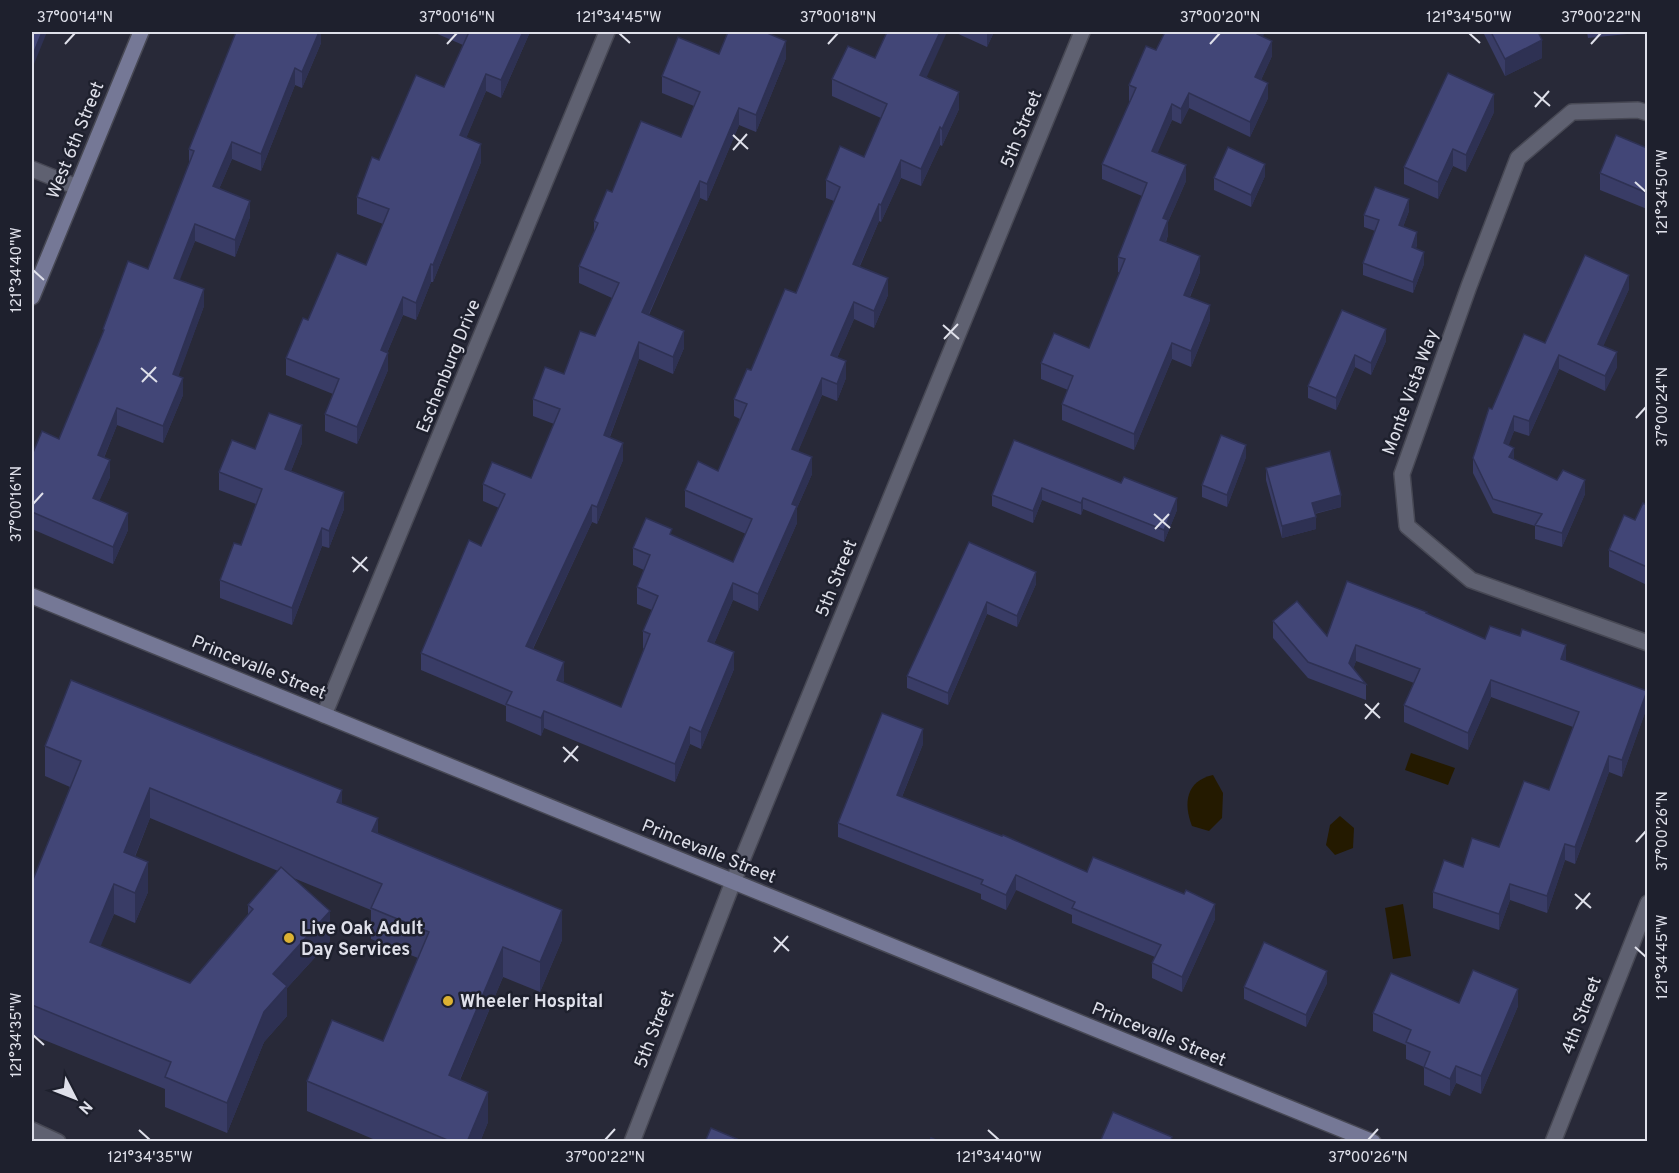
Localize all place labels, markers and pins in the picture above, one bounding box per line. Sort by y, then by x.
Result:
place label: Live Oak Adult Day Services [301,918,423,962]
marker: Live Oak Adult Day Services [282,931,296,945]
place label: Wheeler Hospital [460,991,603,1014]
marker: Wheeler Hospital [441,994,455,1008]

